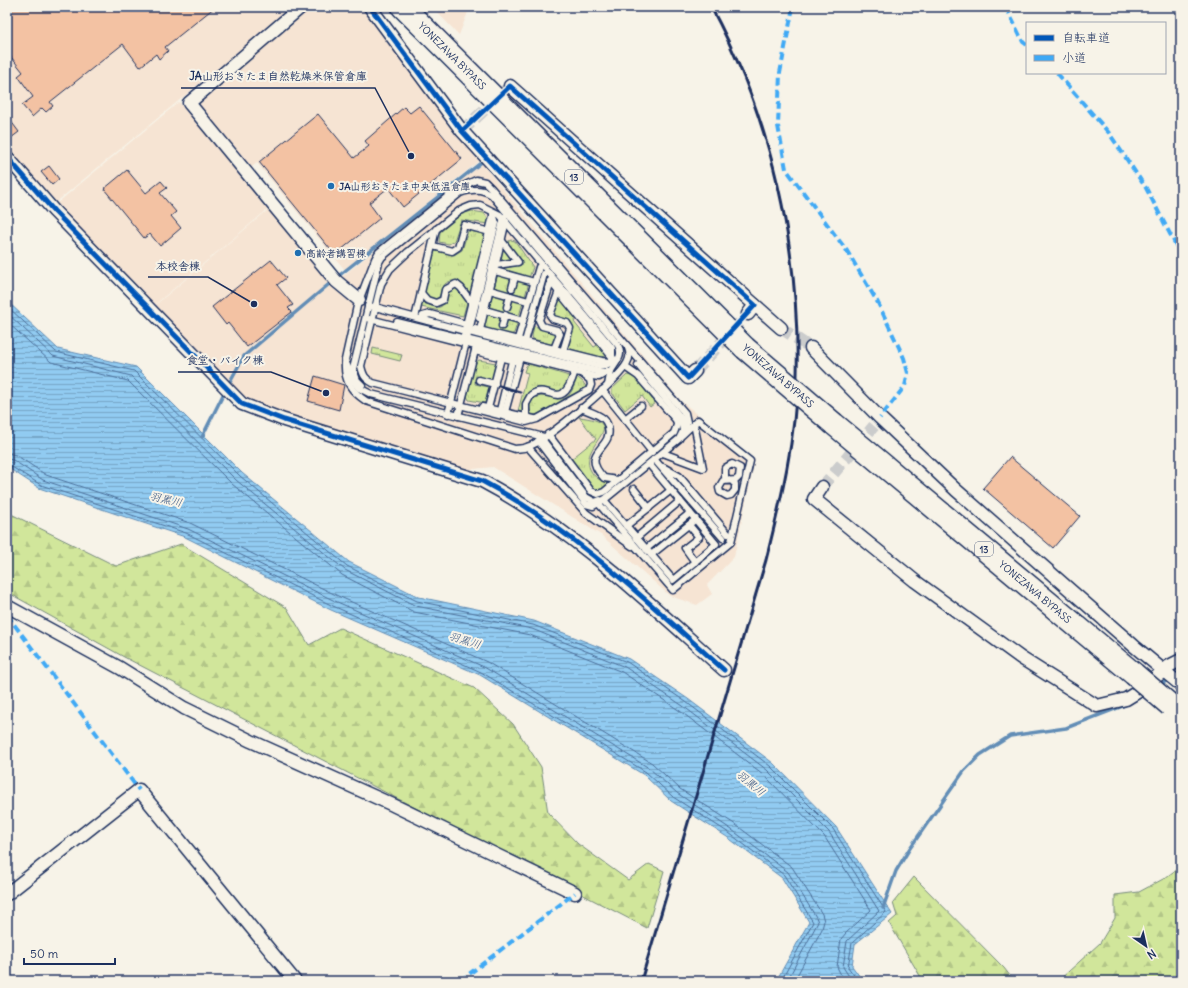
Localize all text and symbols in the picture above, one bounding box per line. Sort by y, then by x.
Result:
street label: YONEZAWA BYPASS [415,19,489,93]
legend [1026,22,1166,74]
text: 自転車道 [1062,30,1110,45]
text: 小道 [1062,50,1086,65]
callout: JA山形おきたま自然乾燥米保管倉庫 [181,65,375,88]
text: JA山形おきたま自然乾燥米保管倉庫 [189,69,367,83]
road number: 13 [565,170,583,184]
place label: JA山形おきたま中央低温倉庫 [339,180,471,193]
marker: JA山形おきたま中央低温倉庫 [326,181,336,191]
place label: 高齢者講習棟 [306,247,366,260]
marker: 高齢者講習棟 [293,248,303,258]
callout: 本校舎棟 [148,254,208,277]
text: 本校舎棟 [156,259,201,273]
street label: YONEZAWA BYPASS [740,341,817,411]
callout: 食堂・バイク棟 [178,349,271,372]
text: 食堂・バイク棟 [187,353,264,367]
water label: 羽黒川 [148,488,184,510]
road number: 13 [975,542,993,556]
street label: YONEZAWA BYPASS [996,558,1074,626]
water label: 羽黒川 [447,628,483,652]
water label: 羽黒川 [734,767,768,799]
north arrow [1126,926,1166,966]
scale bar [24,940,115,966]
text: 50 m [30,946,59,961]
text: N [1145,946,1159,962]

